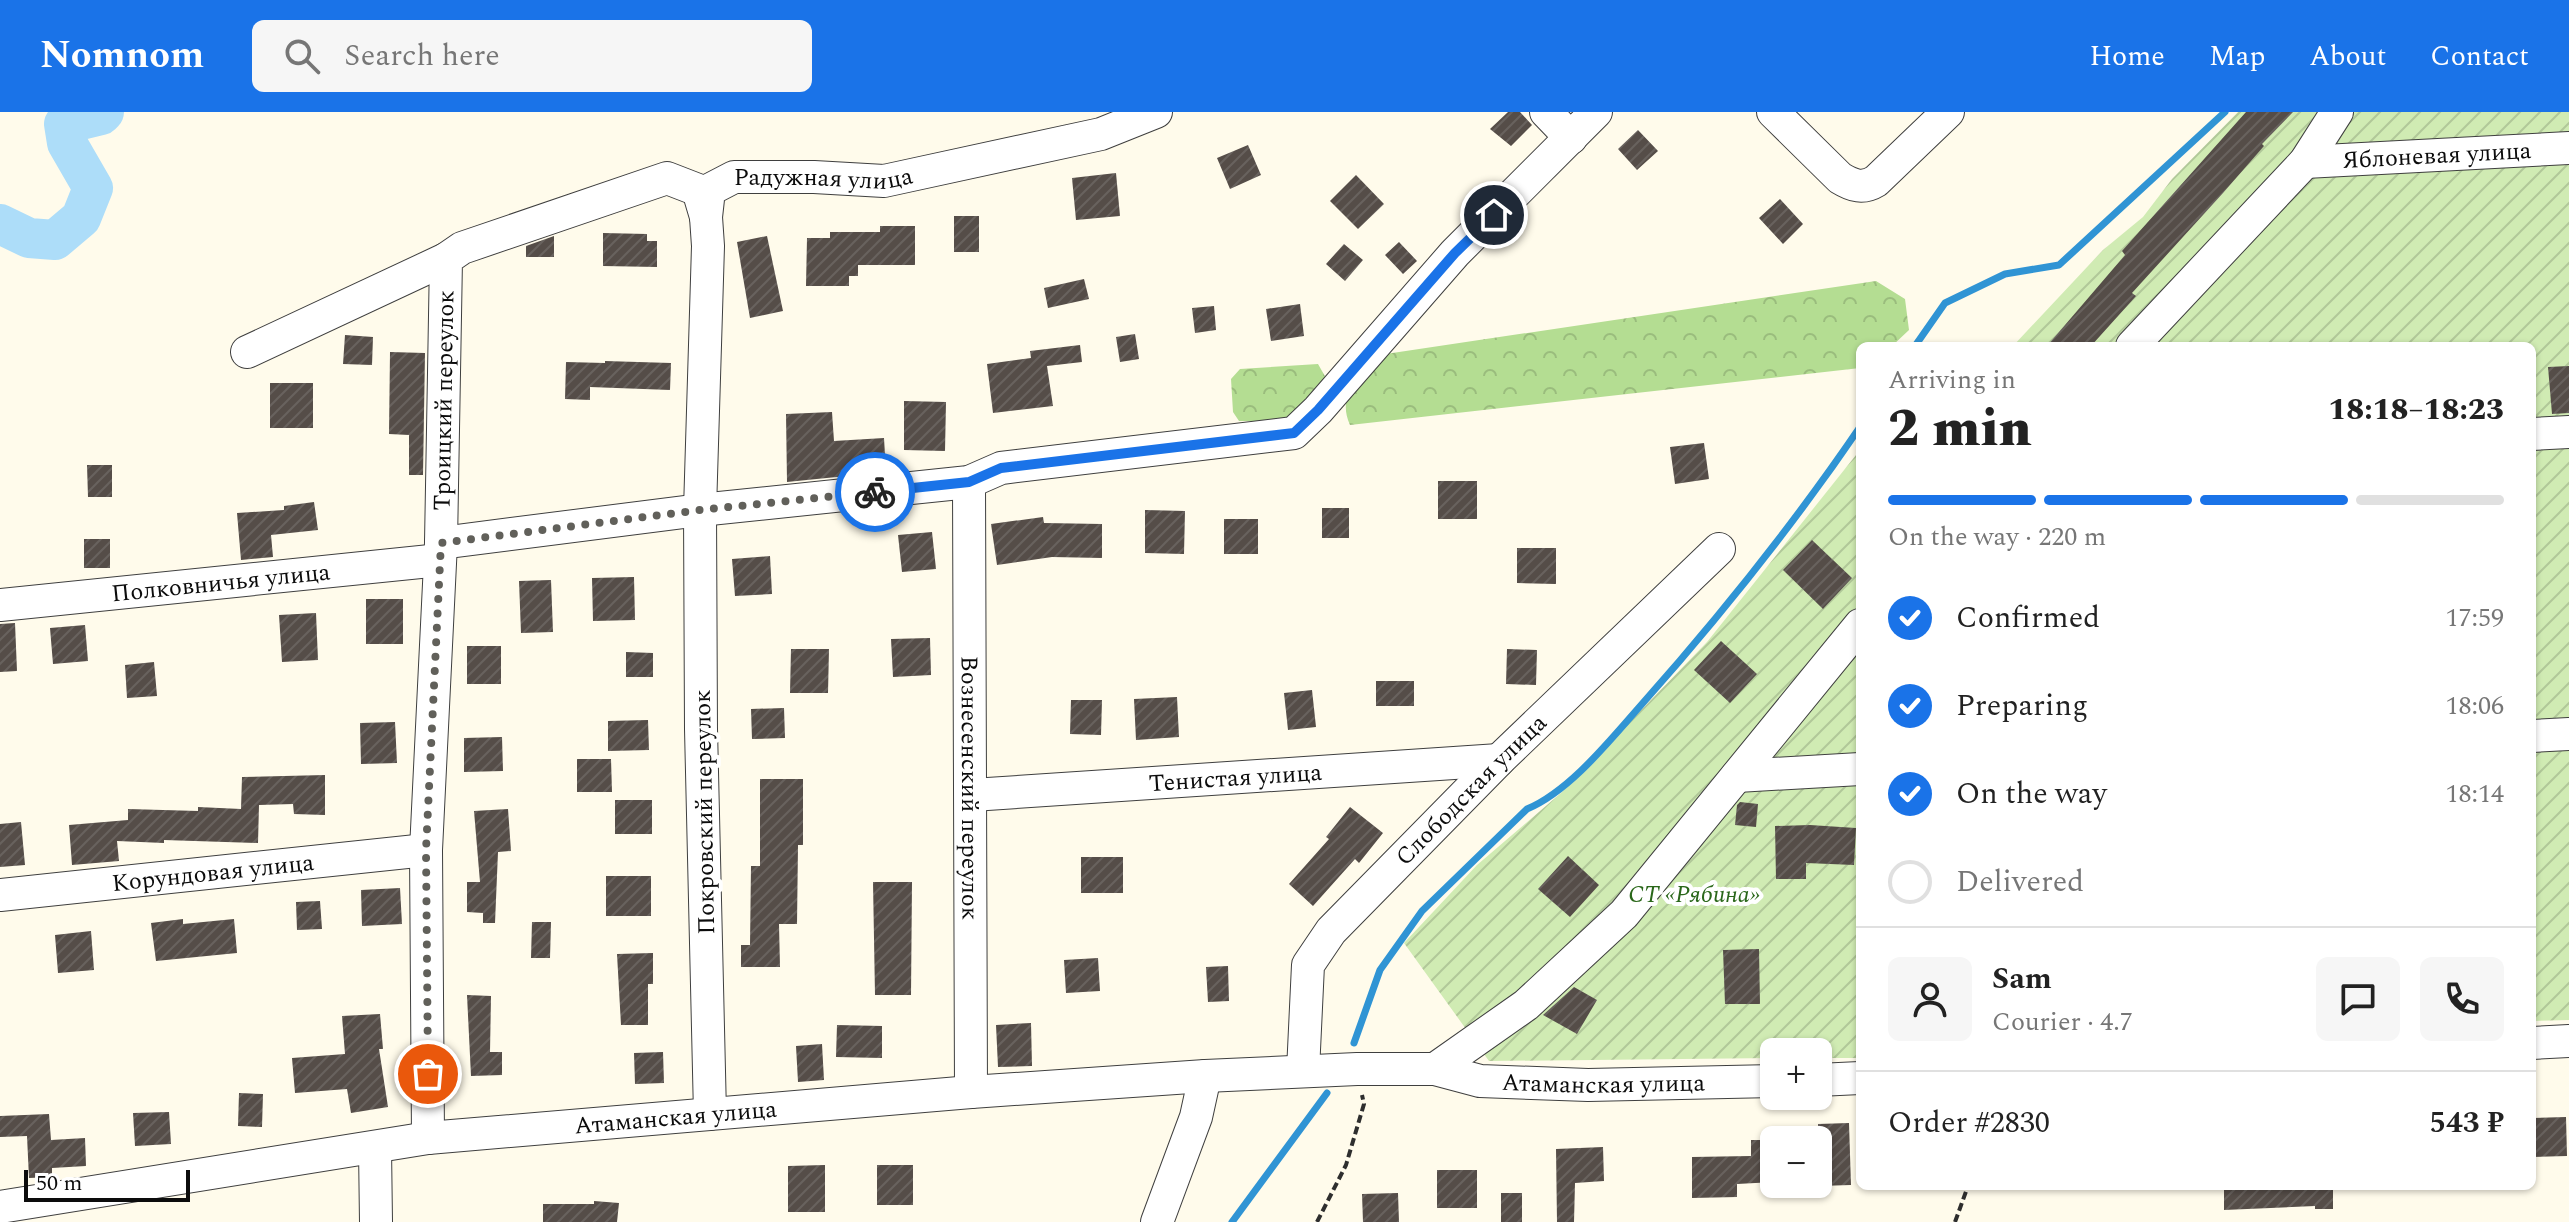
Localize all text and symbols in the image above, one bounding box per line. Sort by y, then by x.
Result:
search box [252,20,812,92]
text: Nomnom [40,27,204,85]
text: Search here [344,33,500,79]
icon: search [280,34,324,78]
text: Home [2089,35,2165,78]
text: Map [2209,35,2265,78]
text: About [2309,35,2386,78]
text: Contact [2430,35,2529,78]
street label: Яблоневая улица [2341,133,2533,179]
street label: Радужная улица [734,158,916,200]
pin [1460,181,1528,249]
icon: home [1472,193,1516,237]
street label: Троицкий переулок [425,290,464,511]
text: Arriving in [1888,360,2016,400]
text: 18:18–18:23 [2328,387,2504,433]
text: 2 min [1888,390,2032,469]
courier [835,452,915,532]
icon: bike [853,470,897,514]
text: On the way · 220 m [1888,517,2106,557]
street label: Полковничья улица [110,554,332,612]
text: Confirmed [1956,595,2100,641]
icon: check [1888,596,1932,640]
text: 17:59 [2445,598,2504,638]
street label: Вознесенский переулок [951,656,987,920]
text: Preparing [1956,683,2088,729]
icon: check [1888,684,1932,728]
text: 18:06 [2445,686,2504,726]
street label: Покровский переулок [685,689,725,935]
street label: Слободская улица [1387,706,1556,875]
street label: Тенистая улица [1148,755,1324,802]
text: On the way [1956,771,2107,817]
icon: check [1888,772,1932,816]
text: 18:14 [2445,774,2504,814]
street label: Корундовая улица [110,845,316,902]
text: Delivered [1956,859,2084,905]
park label: СТ «Рябина» [1628,877,1760,913]
text: Sam [1992,956,2052,1002]
button: person [1888,957,1972,1041]
button: chat [2316,957,2400,1041]
button: phone [2420,957,2504,1041]
text: Courier · 4.7 [1992,1002,2133,1042]
map controls [1760,1038,1832,1198]
button: + [1760,1038,1832,1110]
pin [394,1040,462,1108]
icon: bag [406,1052,450,1096]
street label: Атаманская улица [1501,1065,1706,1104]
street label: Атаманская улица [573,1091,779,1145]
text: Order #2830 [1888,1100,2050,1146]
text: 543 ₽ [2429,1100,2504,1146]
button: − [1760,1126,1832,1198]
scale bar [24,1166,190,1202]
text: 50 m [36,1167,82,1200]

